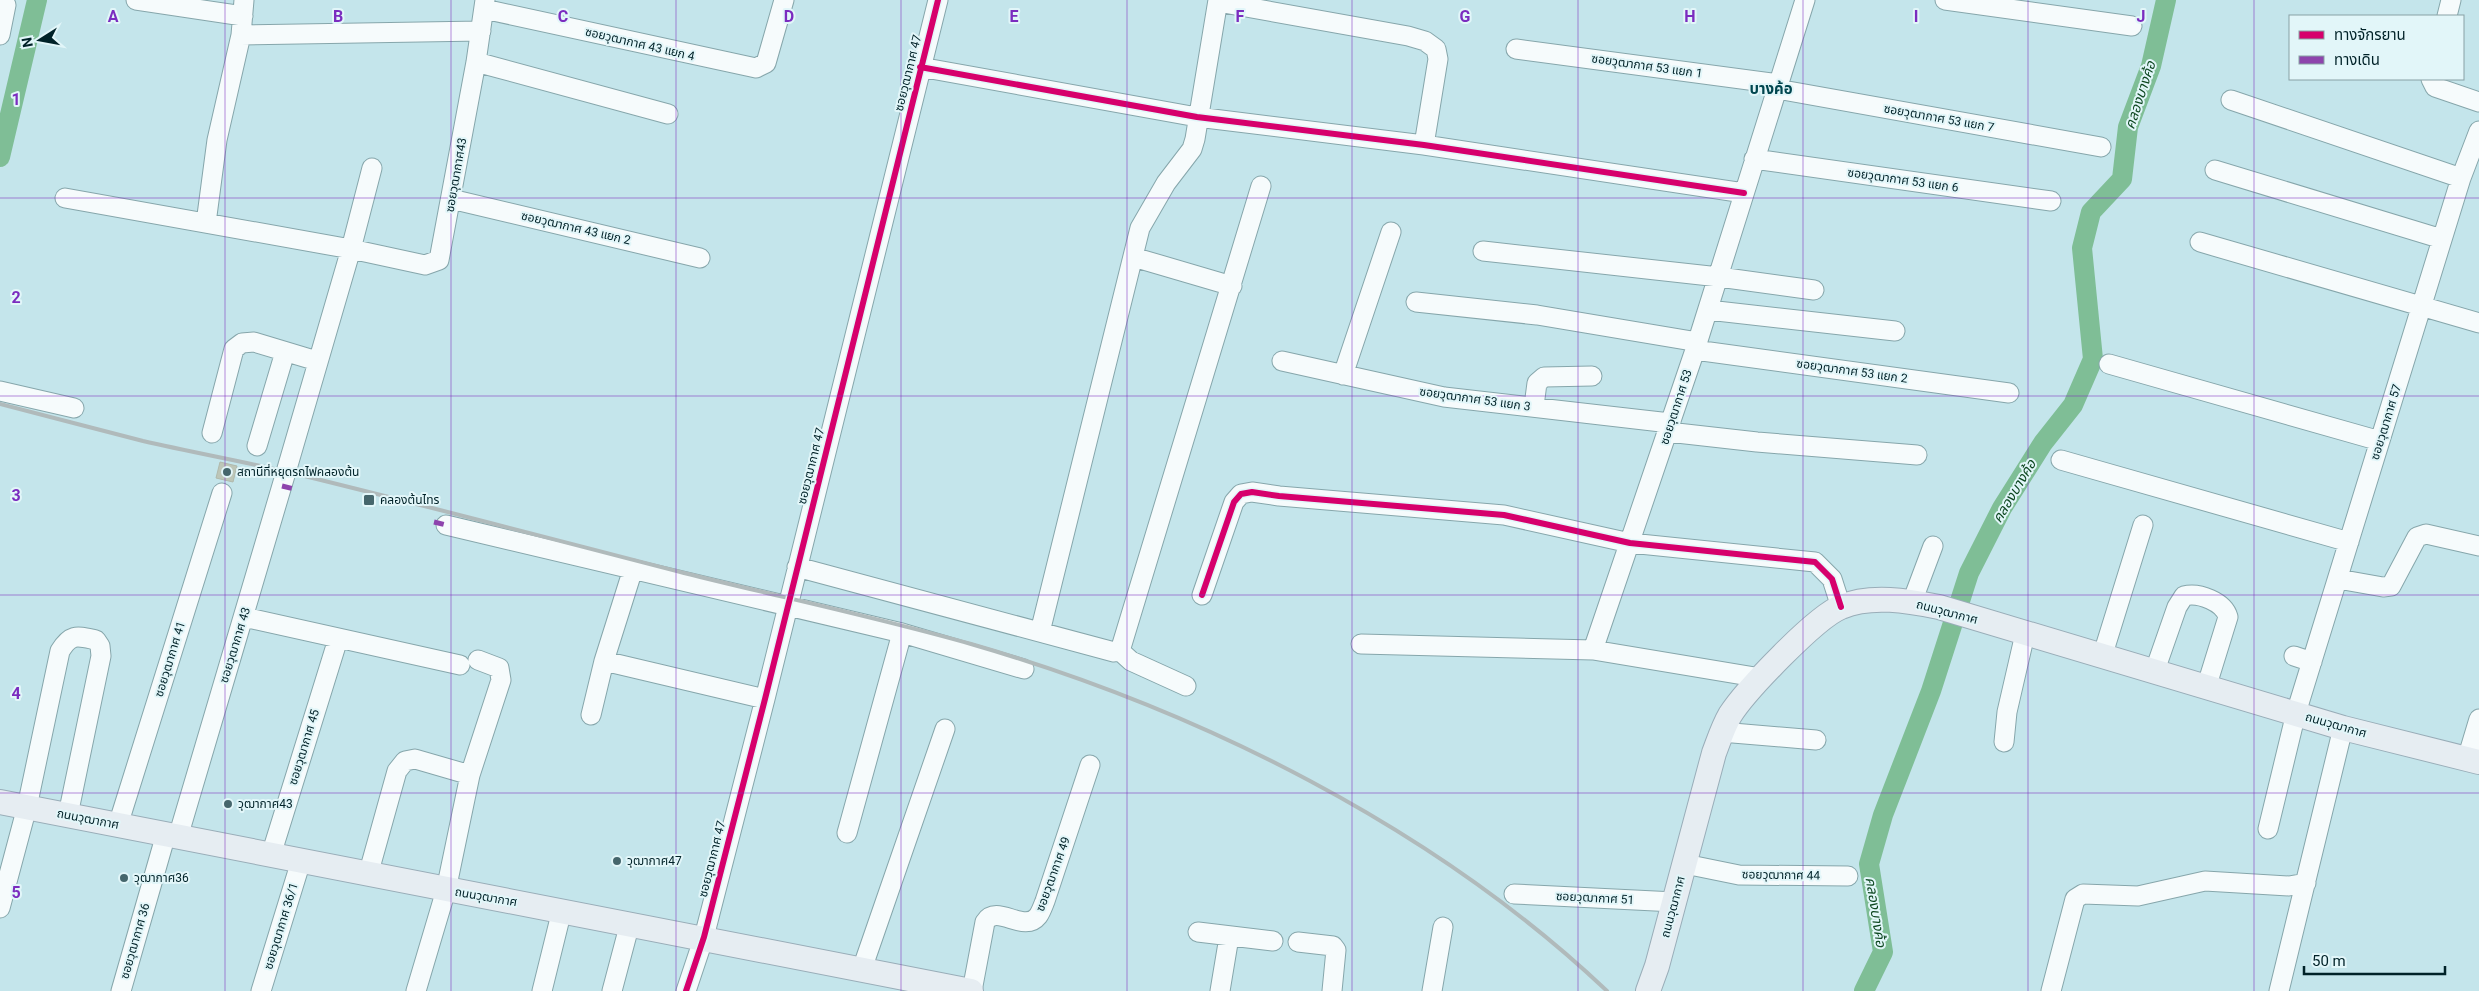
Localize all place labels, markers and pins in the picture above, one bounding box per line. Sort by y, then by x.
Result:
place label: สถานีที่หยุดรถไฟคลองต้น [237,463,359,479]
marker: สถานีที่หยุดรถไฟคลองต้น [221,466,233,478]
marker: คลองต้นไทร [362,493,376,507]
place label: คลองต้นไทร [380,493,439,507]
place label: วุฒากาศ43 [238,797,293,811]
marker: วุฒากาศ43 [222,798,234,810]
place label: วุฒากาศ47 [627,854,682,868]
marker: วุฒากาศ47 [611,855,623,867]
place label: วุฒากาศ36 [134,871,189,885]
marker: วุฒากาศ36 [118,872,130,884]

